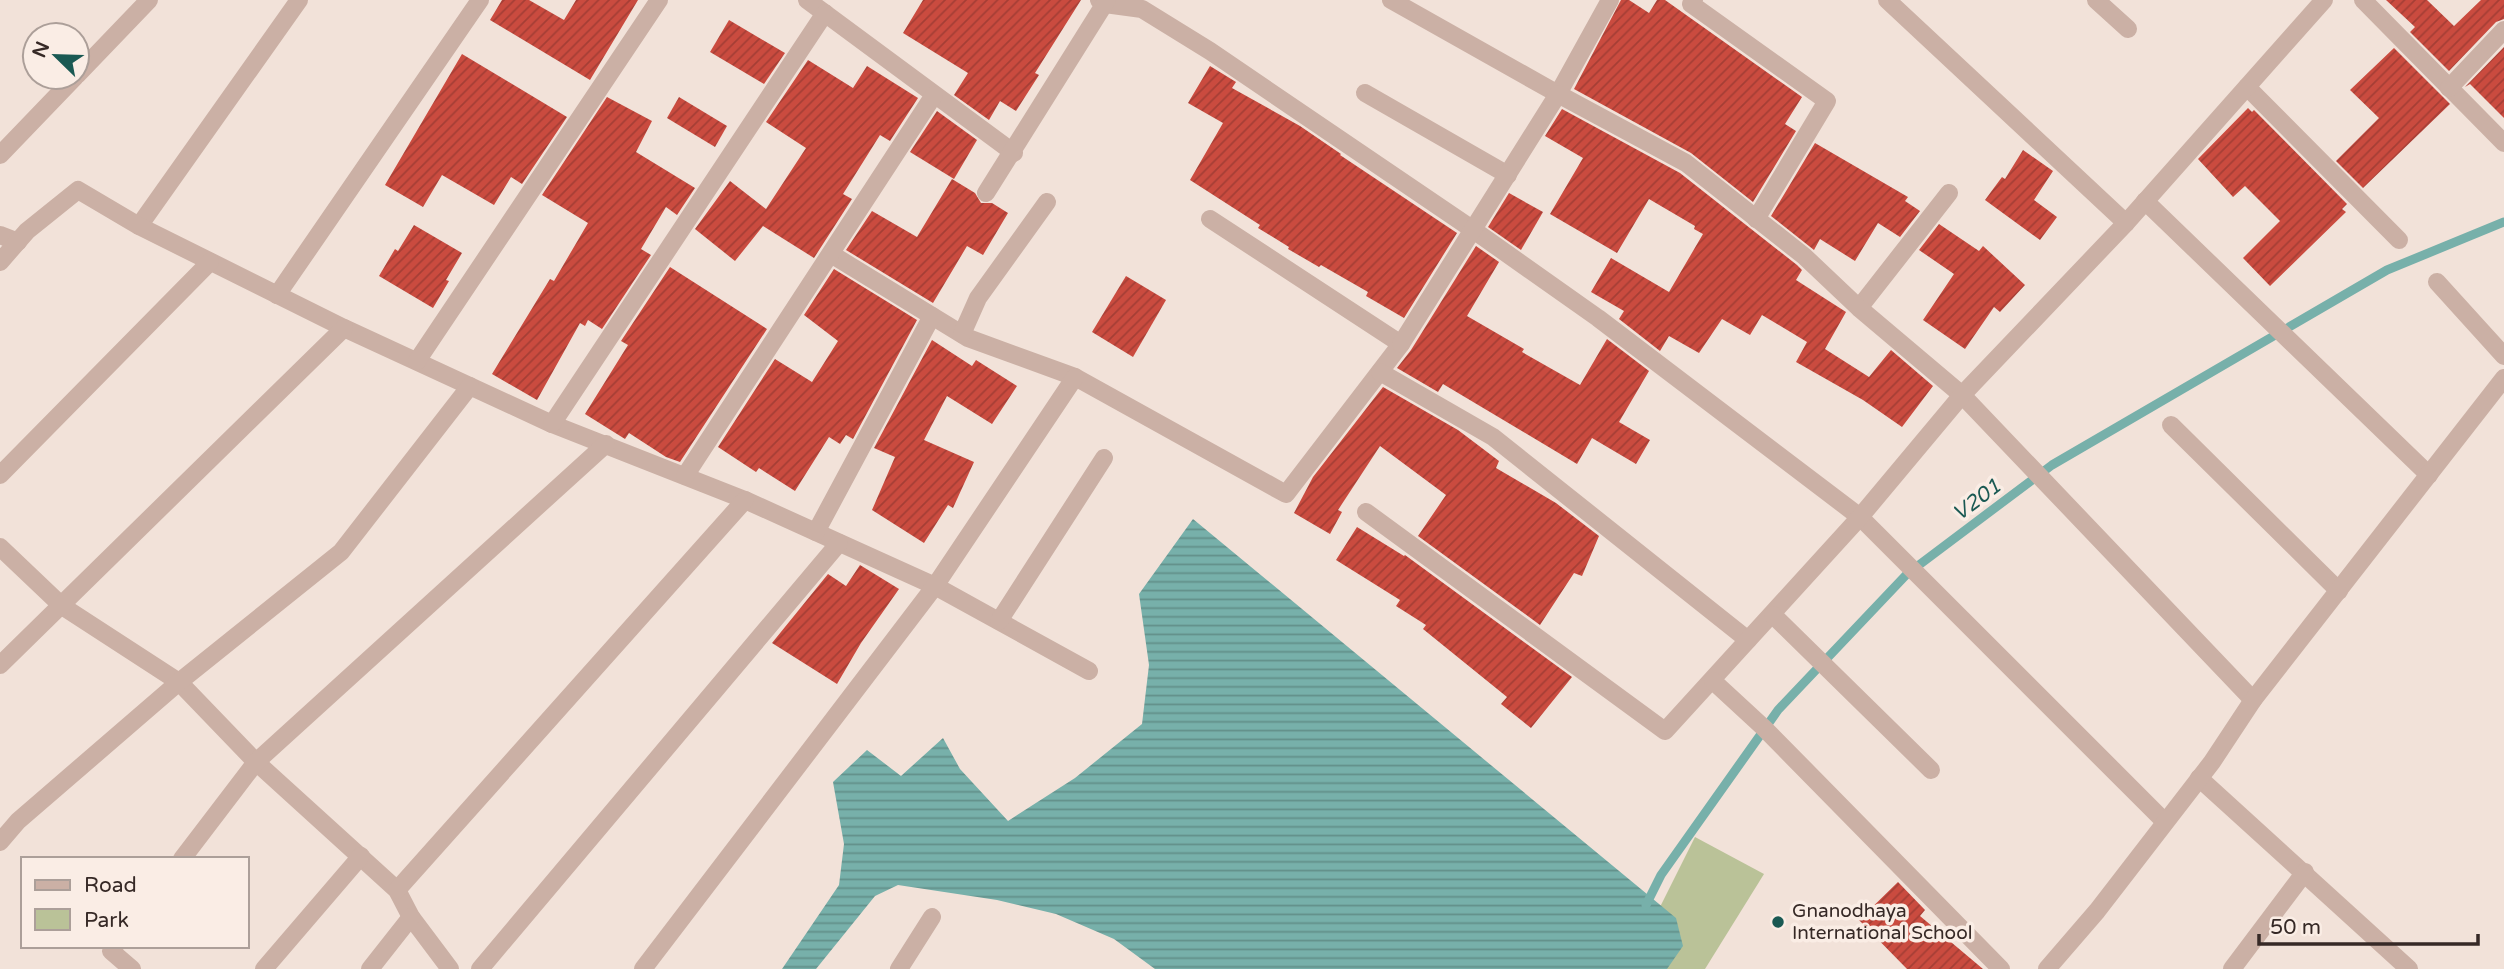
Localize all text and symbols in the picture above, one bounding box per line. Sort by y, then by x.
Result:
north arrow [21,21,91,91]
text: N [28,38,54,61]
water label: V201 [1948,474,2006,526]
legend [21,857,248,948]
text: Road [84,873,137,898]
place label: Gnanodhaya International School [1792,900,1972,944]
scale bar [2259,902,2478,946]
text: Park [84,908,129,933]
marker: Gnanodhaya International School [1770,914,1786,930]
text: 50 m [2270,915,2321,940]

